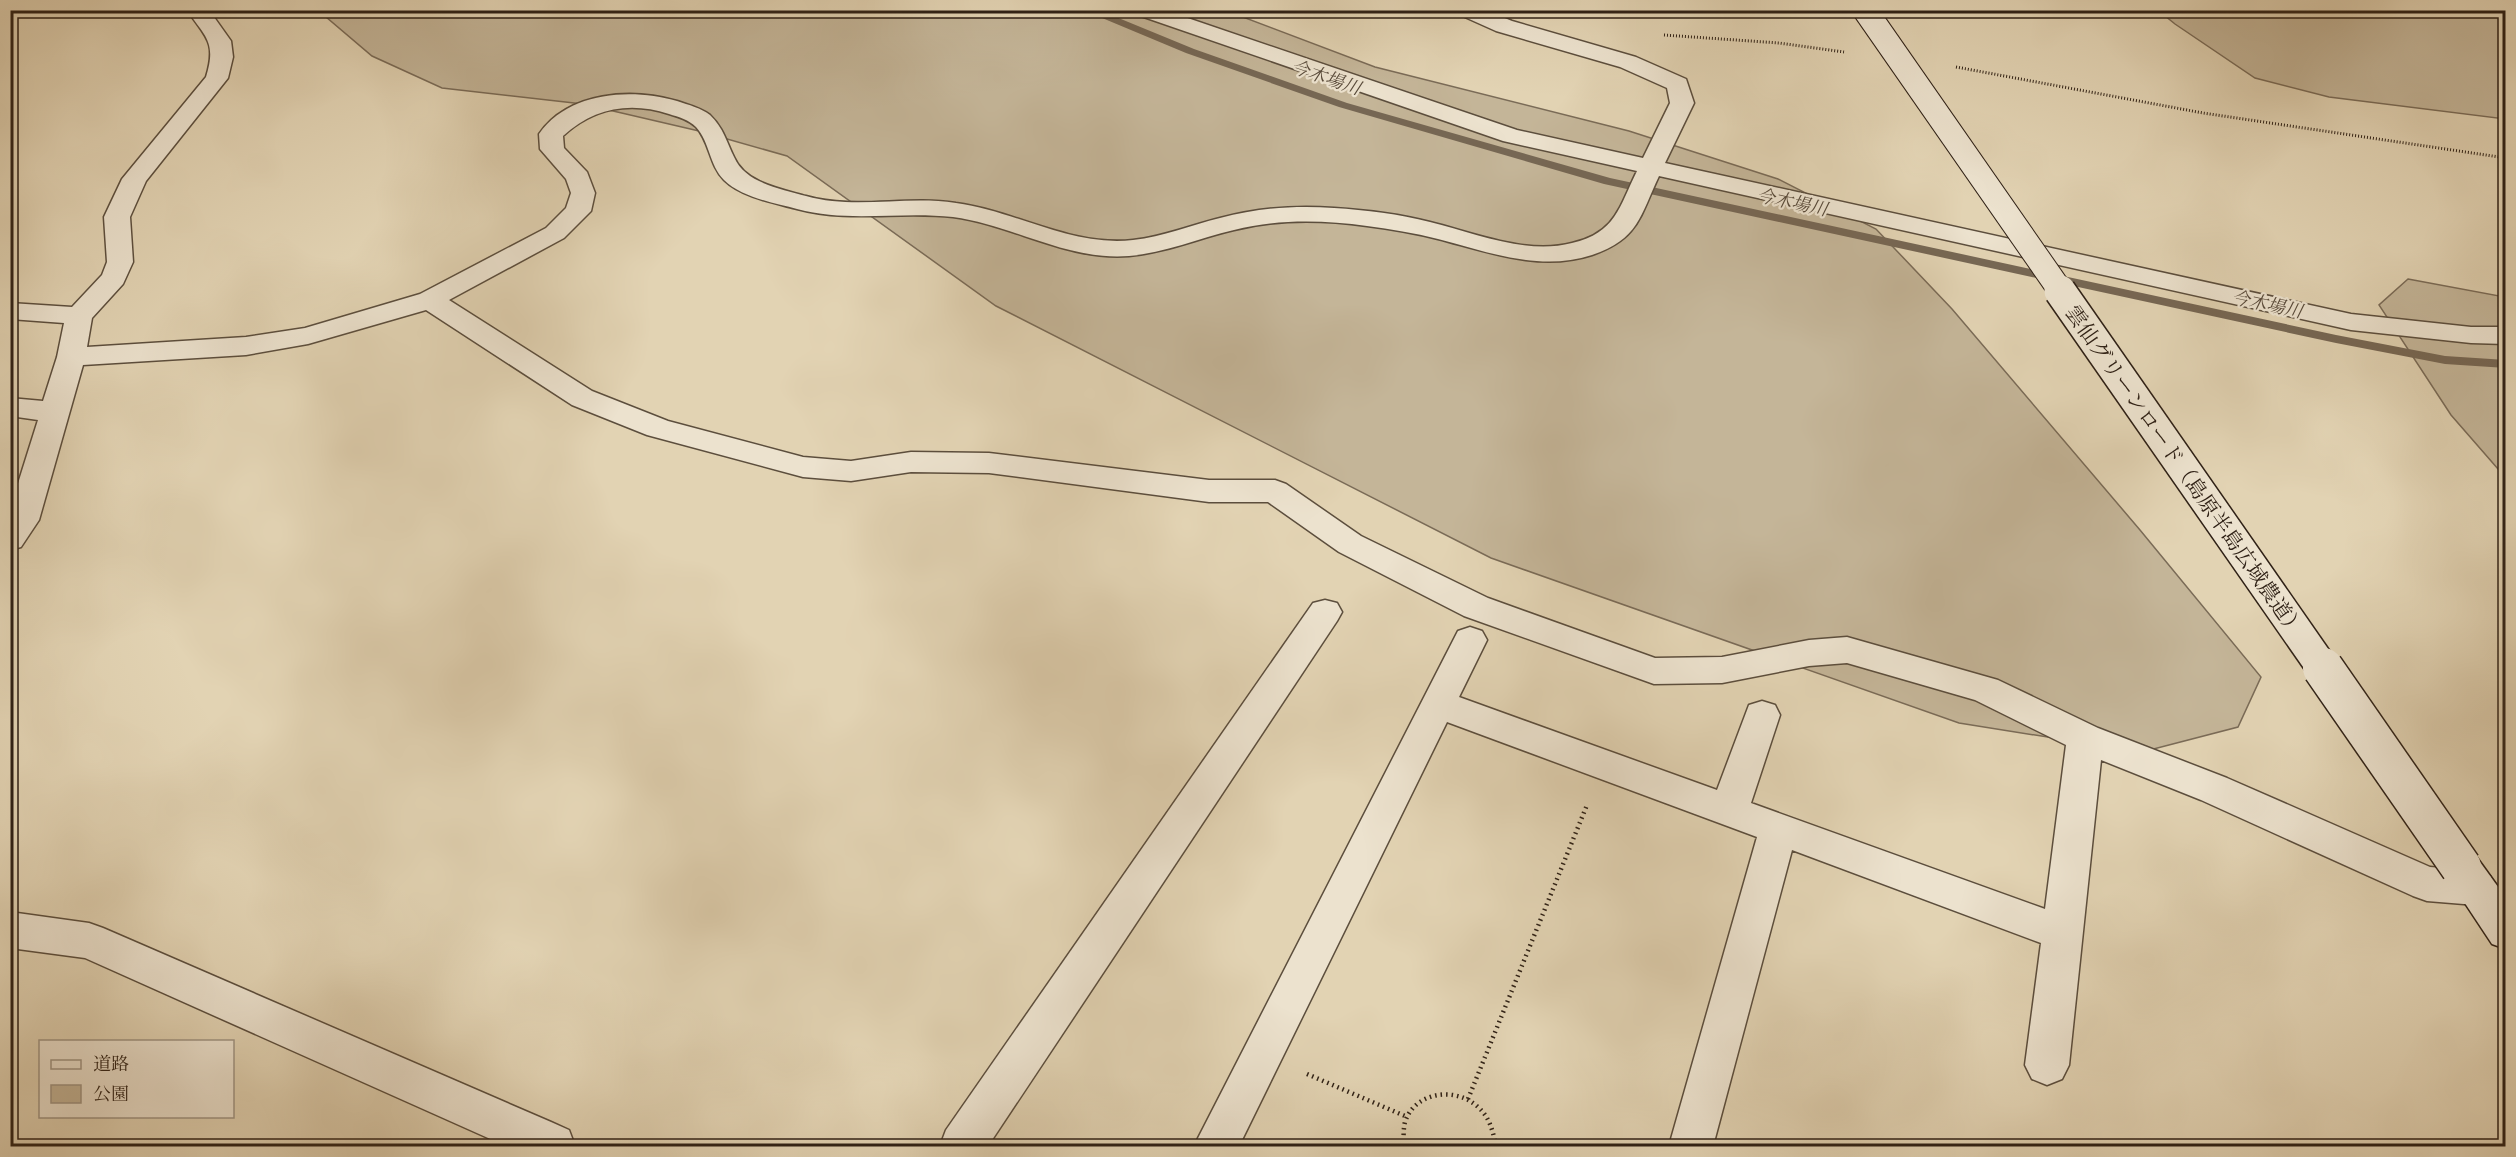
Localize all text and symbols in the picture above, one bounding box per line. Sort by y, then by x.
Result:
water label: 今木場川 [1288,54,1366,100]
water label: 今木場川 [1754,183,1832,221]
water label: 今木場川 [2229,285,2307,323]
street label: 雲仙グリーンロード（島原半島広域農道） [2060,300,2310,642]
legend [39,1040,234,1118]
text: 道路 [93,1052,129,1075]
text: 公園 [93,1082,129,1105]

